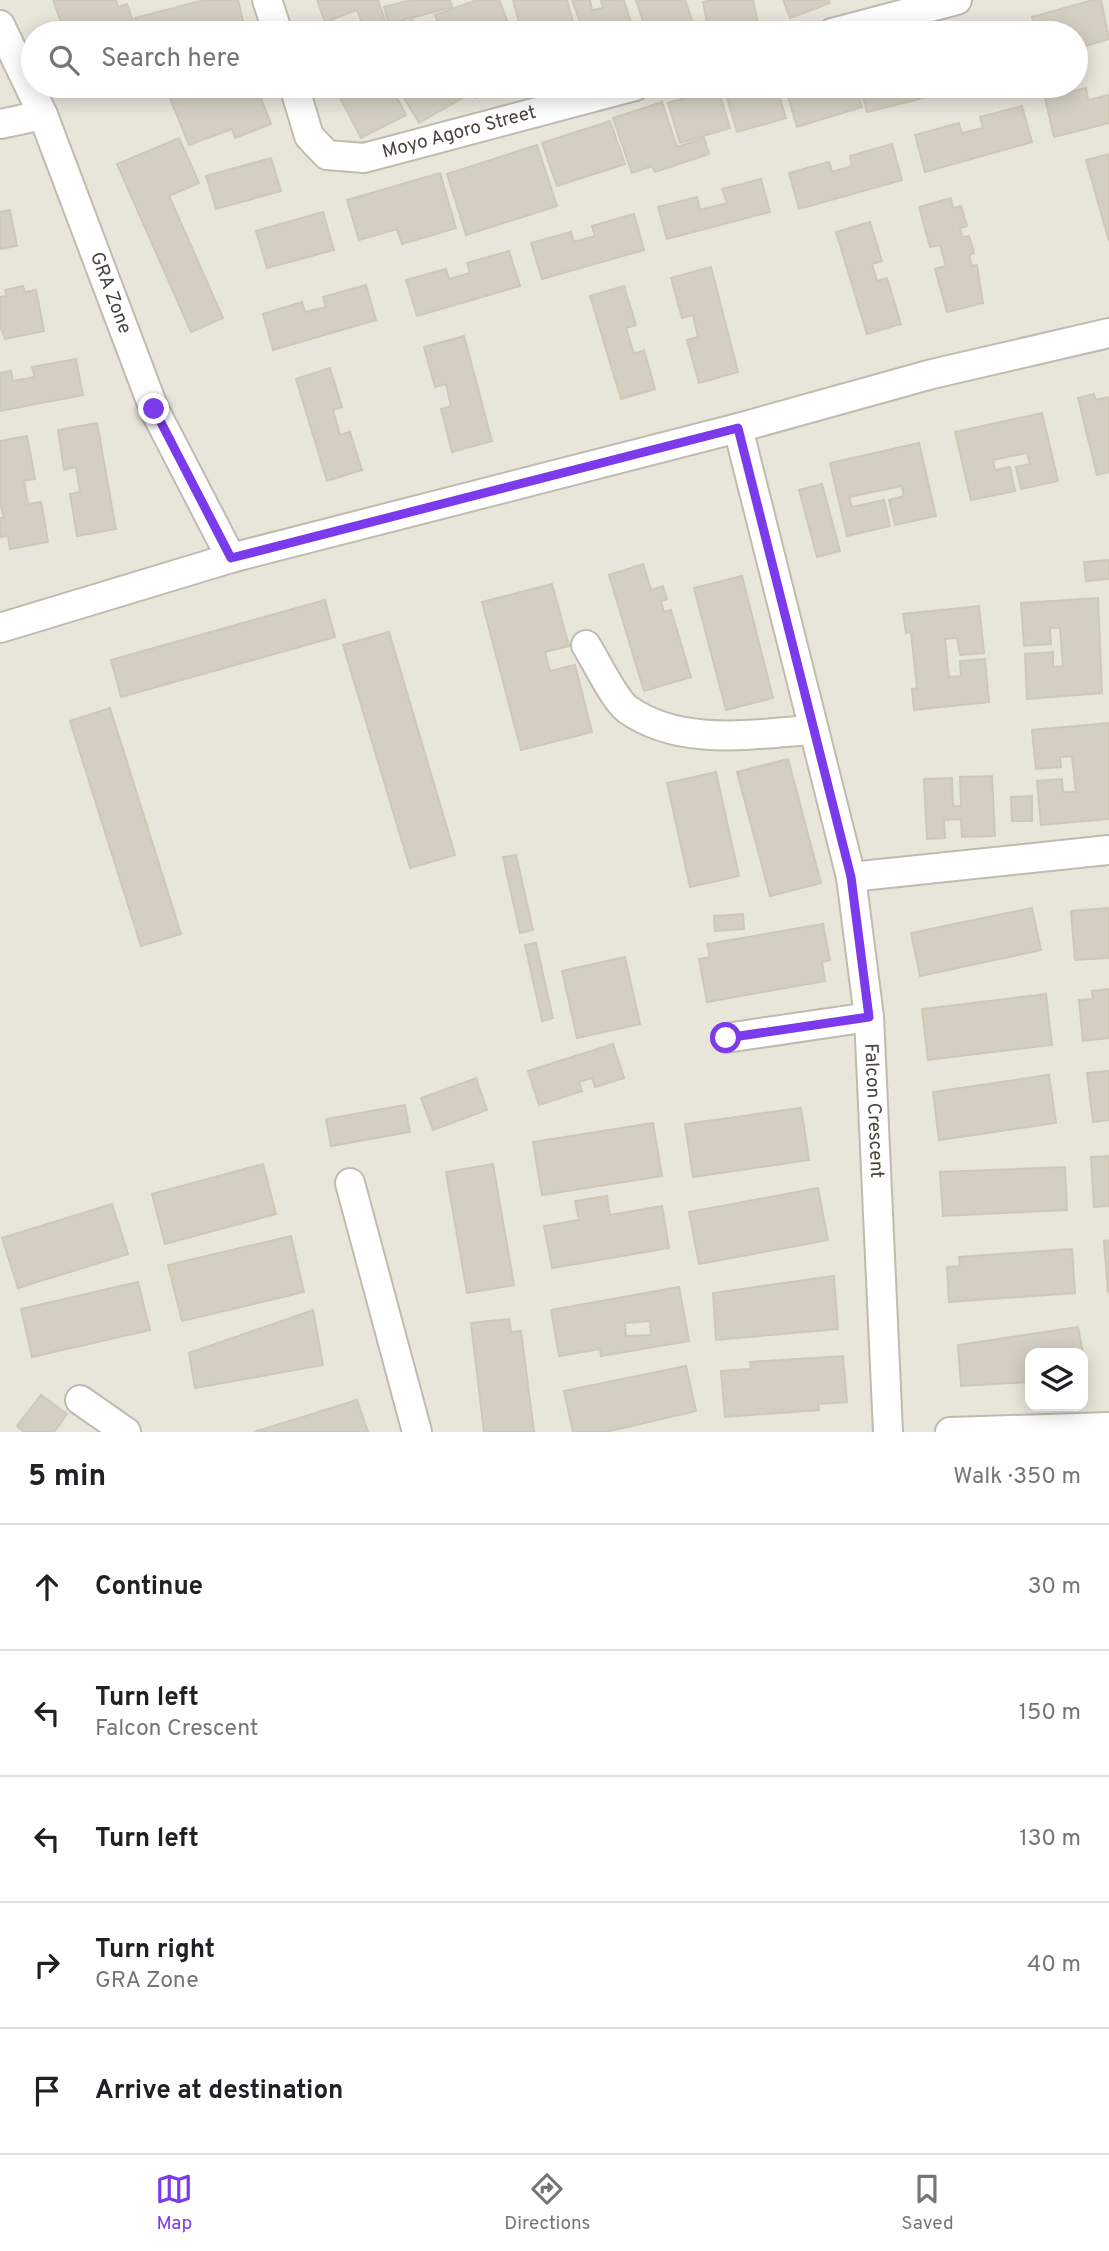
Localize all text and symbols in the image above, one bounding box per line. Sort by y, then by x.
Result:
search box [21,21,1088,98]
icon: search [45,41,83,79]
text: Search here [101,43,240,76]
street label: Moyo Agoro Street [380,101,539,165]
street label: GRA Zone [84,249,137,337]
route end [138,393,169,424]
route start [710,1022,741,1053]
street label: Falcon Crescent [858,1043,888,1179]
map controls [1025,1348,1088,1411]
button: layers [1025,1348,1088,1411]
text: 5 min [28,1459,106,1496]
text: Walk · 350 m [953,1463,1081,1492]
icon: ahead [28,1568,66,1606]
text: Continue [95,1571,203,1604]
text: 30 m [1028,1573,1081,1602]
text: Turn left [95,1682,199,1715]
icon: left [28,1694,66,1732]
text: 150 m [1019,1699,1081,1728]
text: Falcon Crescent [95,1715,259,1744]
icon: left [28,1820,66,1858]
text: Turn left [95,1823,199,1856]
text: 130 m [1019,1825,1081,1854]
text: Turn right [95,1934,215,1967]
icon: right [28,1946,66,1984]
text: 40 m [1027,1951,1081,1980]
text: GRA Zone [95,1967,199,1996]
icon: arrive [28,2072,66,2110]
text: Arrive at destination [95,2075,343,2108]
tab: Map [155,2170,193,2236]
tab: Directions [504,2170,591,2236]
tab: Saved [901,2170,954,2236]

